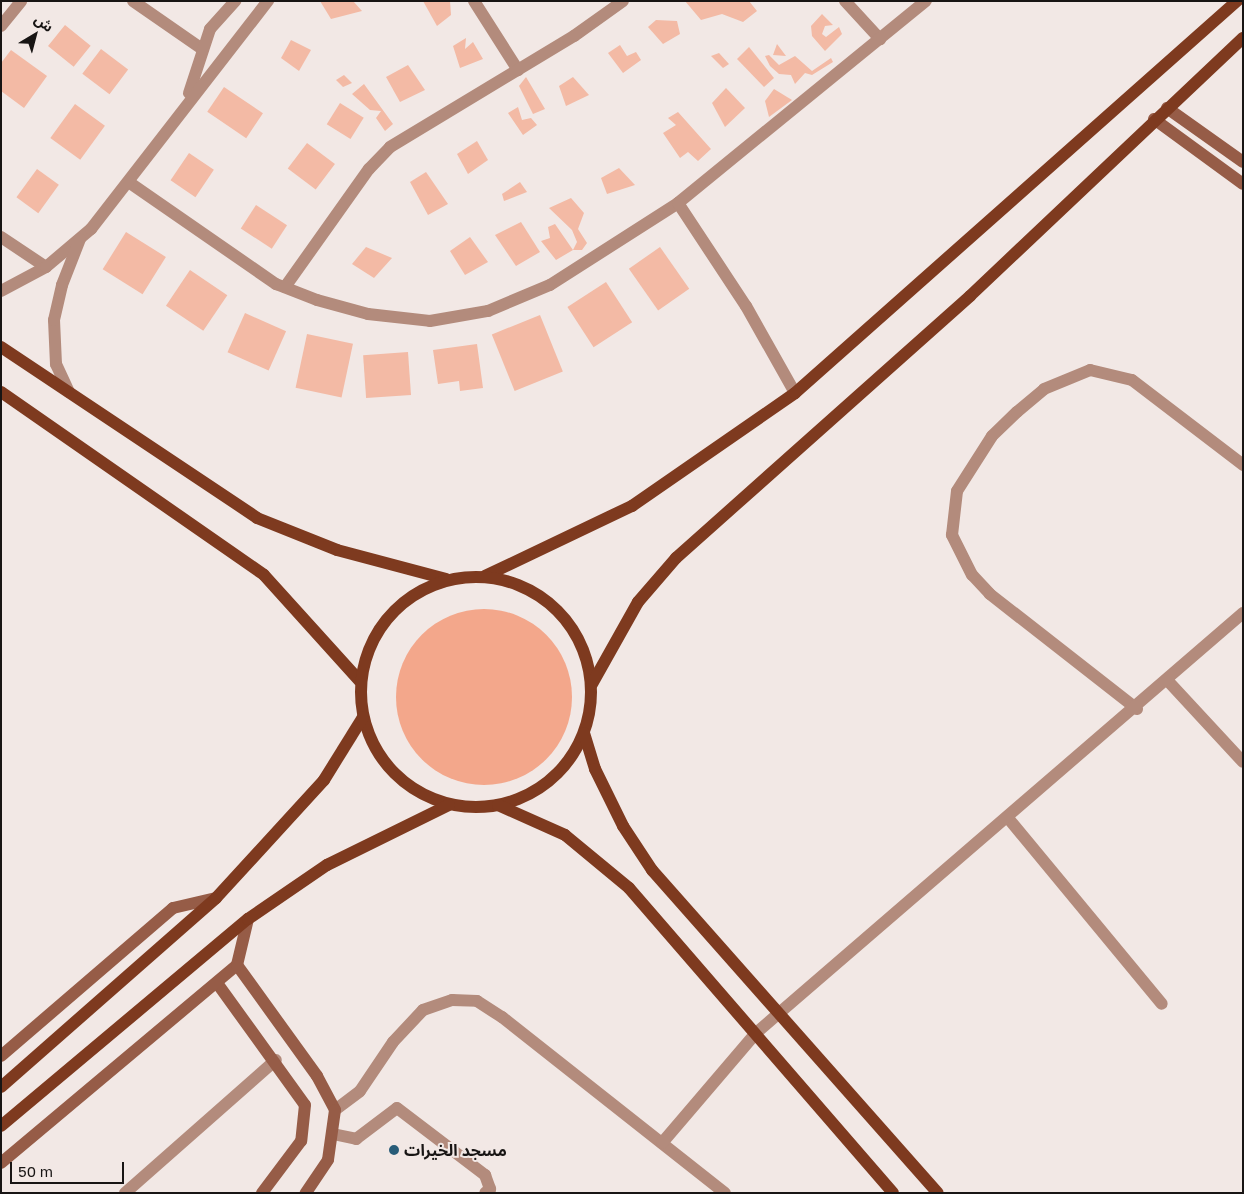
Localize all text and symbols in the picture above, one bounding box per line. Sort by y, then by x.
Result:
north arrow [10,10,60,60]
text: ش [32,10,57,35]
place label: مسجد الخيرات [404,1140,507,1160]
marker: مسجد الخيرات [388,1144,400,1156]
scale bar [12,1152,126,1184]
text: 50 m [18,1162,53,1180]

